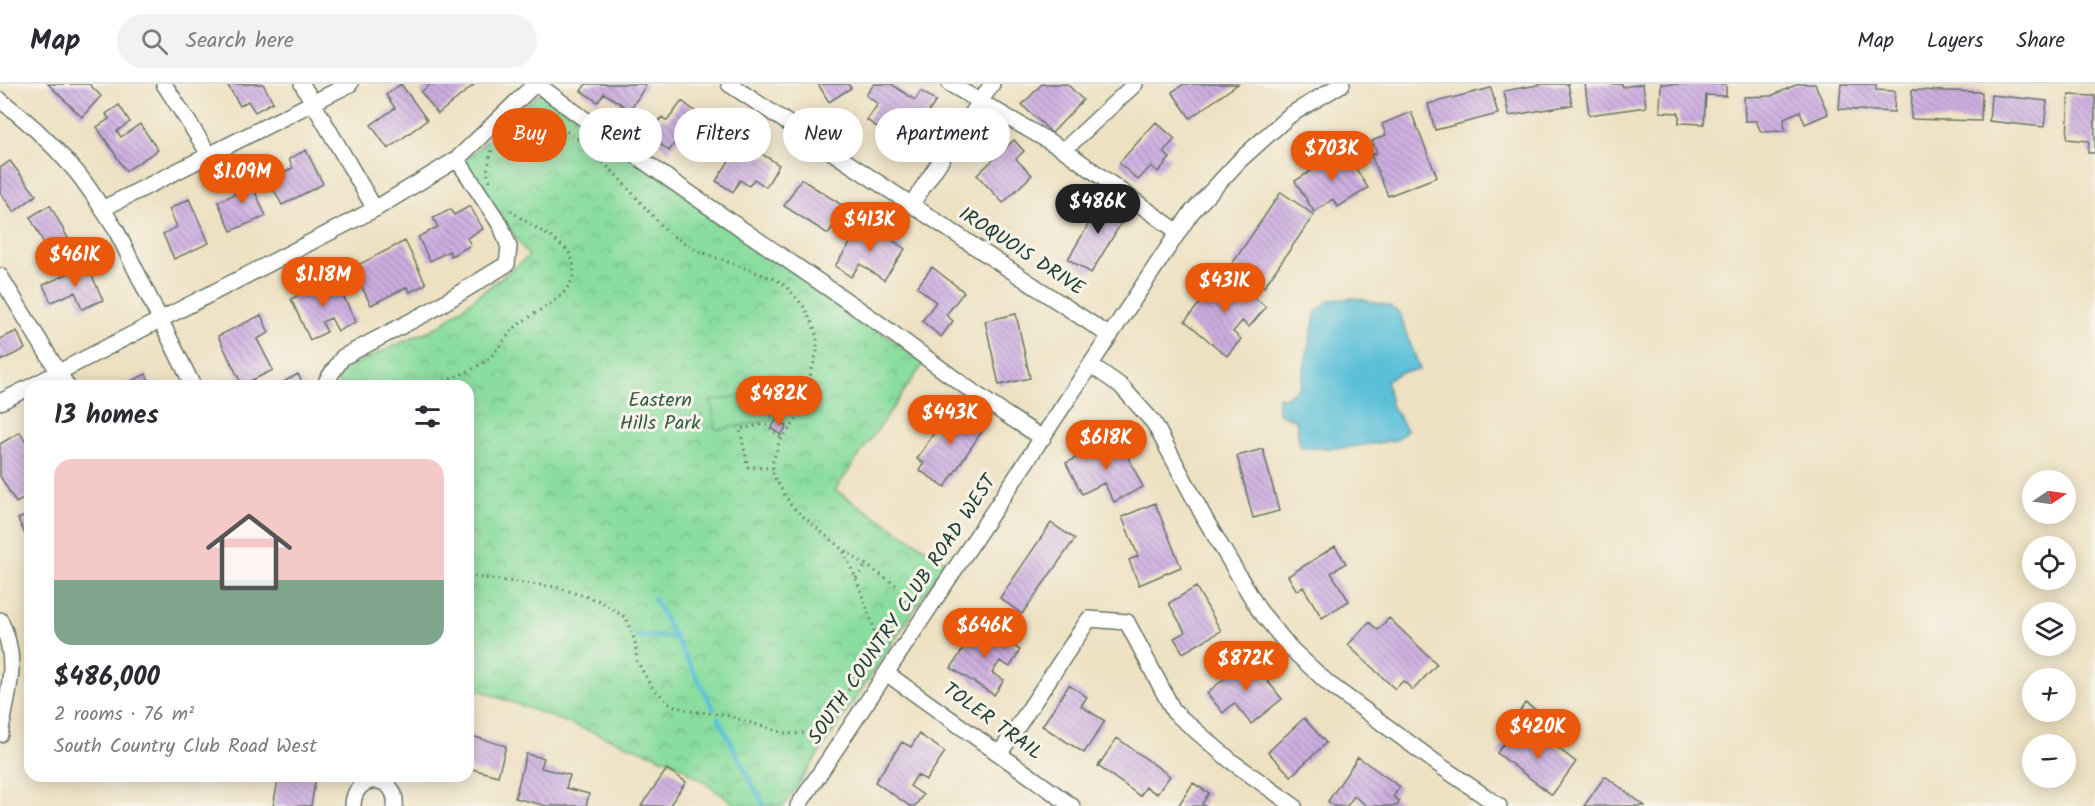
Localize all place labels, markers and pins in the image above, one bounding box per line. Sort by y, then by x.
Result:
pin: $703K [1290,131,1374,182]
pin: $1.09M [193,154,291,205]
pin: $486K [1056,184,1140,235]
pin: $413K [828,202,912,253]
pin: $461K [33,237,117,288]
pin: $1.18M [274,257,372,308]
pin: $431K [1183,263,1267,314]
pin: $482K [737,376,821,427]
pin: $443K [908,395,992,446]
pin: $618K [1064,420,1148,471]
pin: $646K [943,608,1027,659]
pin: $872K [1204,641,1288,692]
pin: $420K [1496,709,1580,760]

